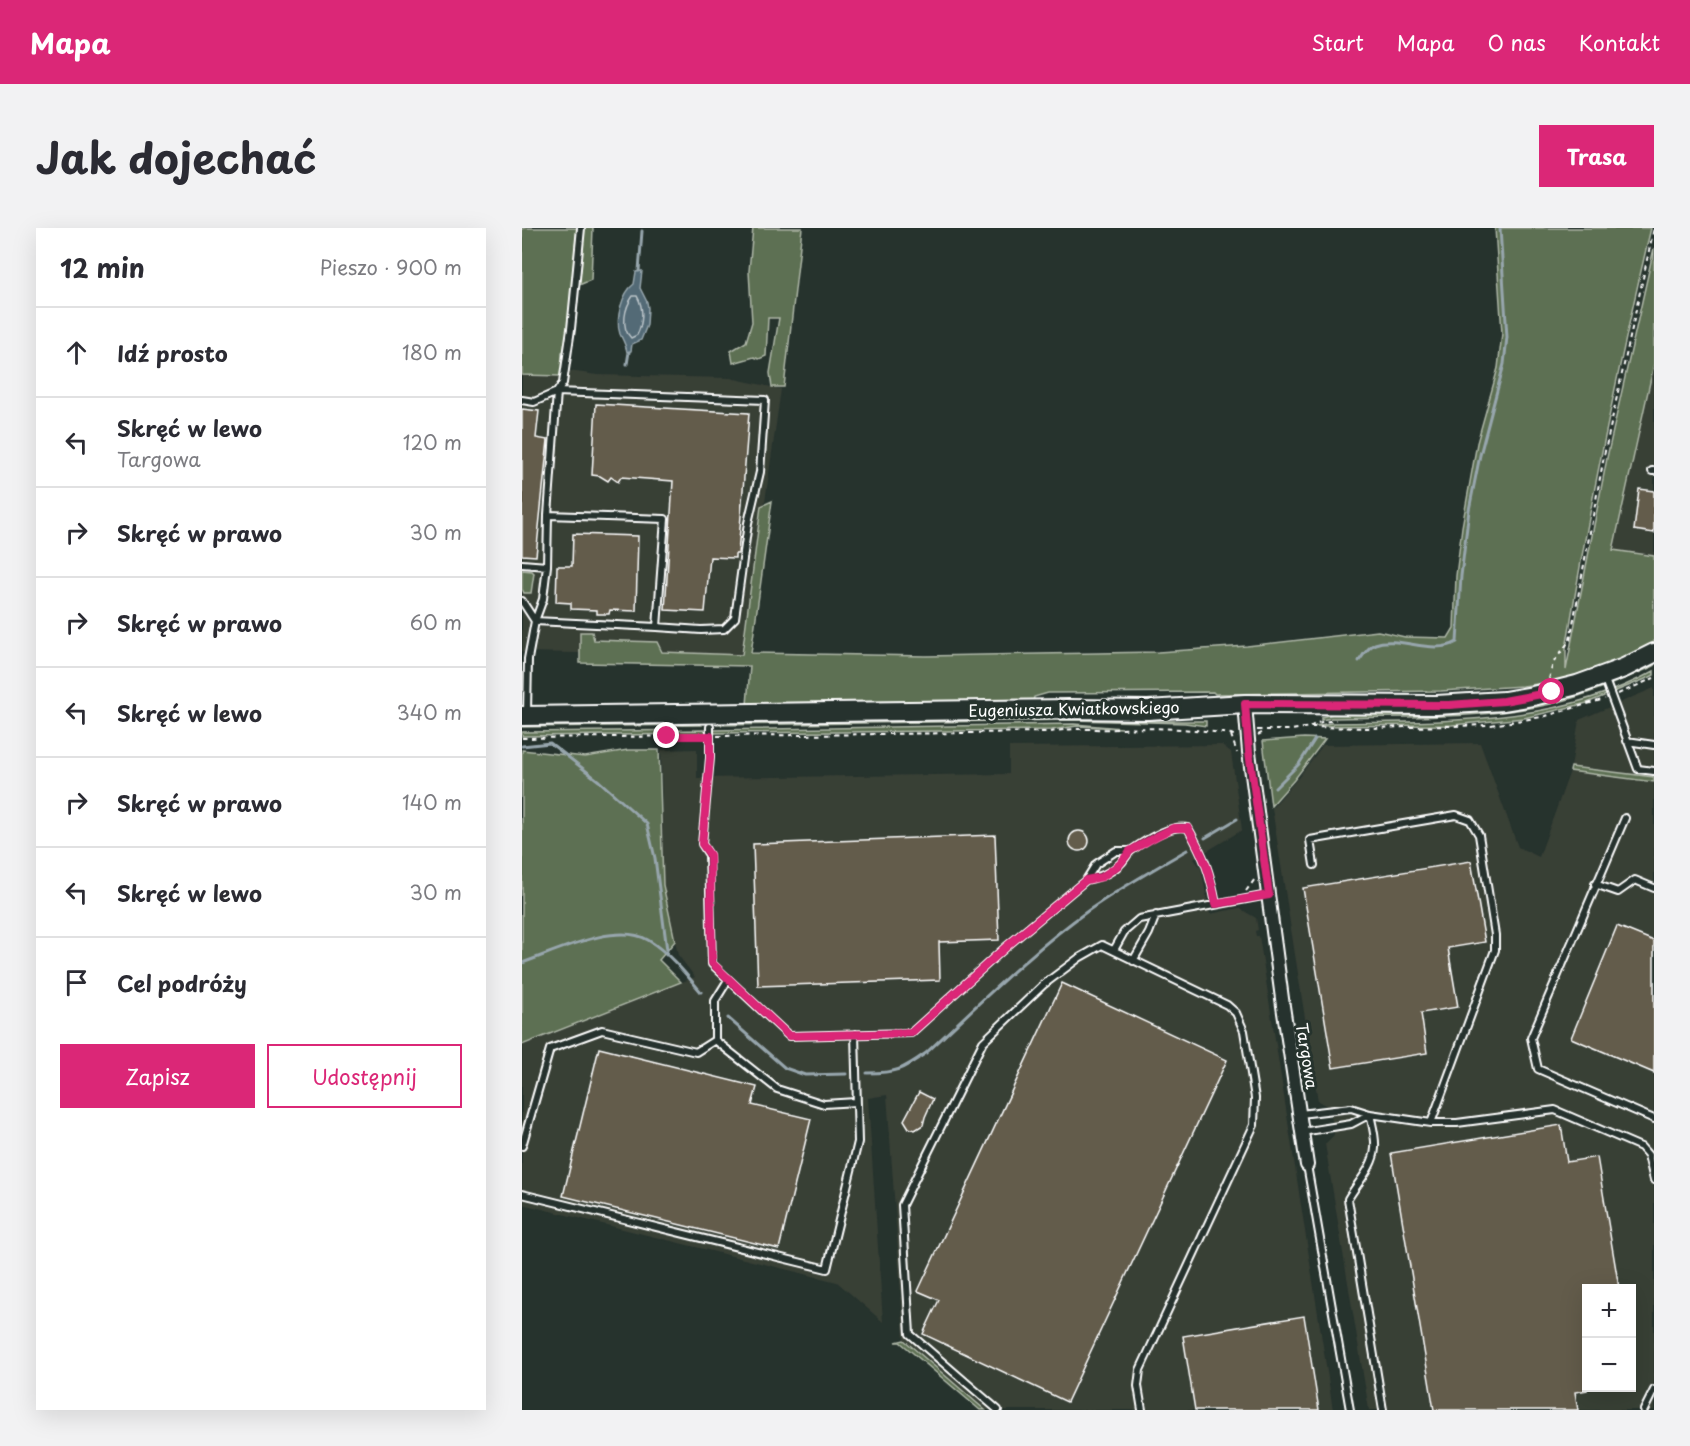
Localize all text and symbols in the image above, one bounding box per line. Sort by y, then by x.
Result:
text: Mapa [30,21,111,64]
text: Start [1312,26,1364,58]
text: Mapa [1397,26,1455,58]
text: O nas [1488,26,1546,58]
text: Kontakt [1579,26,1660,58]
text: Jak dojechać [36,125,317,188]
button: Trasa [1539,125,1654,187]
text: 12 min [60,248,145,287]
text: Pieszo · 900 m [320,252,462,282]
icon: ahead [60,336,93,369]
text: Idź prosto [117,336,228,369]
text: 180 m [402,337,462,367]
text: Skręć w lewo [117,411,262,444]
icon: left [60,426,93,459]
text: 120 m [403,427,462,457]
text: Targowa [117,444,201,474]
icon: right [60,516,93,549]
text: Skręć w prawo [117,516,282,549]
text: 30 m [409,517,462,547]
icon: right [60,606,93,639]
text: Skręć w prawo [117,606,282,639]
text: 60 m [410,607,462,637]
route start [1538,678,1564,704]
street label: Eugeniusza Kwiatkowskiego [968,694,1180,722]
icon: left [60,696,93,729]
text: Skręć w lewo [117,696,262,729]
text: 340 m [397,697,462,727]
route end [653,722,679,748]
icon: right [60,786,93,819]
text: Skręć w prawo [117,786,282,819]
text: 140 m [402,787,462,817]
icon: left [60,876,93,909]
text: Skręć w lewo [117,876,262,909]
text: 30 m [409,877,462,907]
icon: arrive [60,966,93,999]
text: Cel podróży [117,966,247,999]
street label: Targowa [1291,1021,1325,1091]
button: Zapisz [60,1044,255,1108]
button: Udostępnij [267,1044,462,1108]
map controls [1582,1284,1636,1392]
button: + [1582,1284,1636,1338]
button: − [1582,1338,1636,1392]

